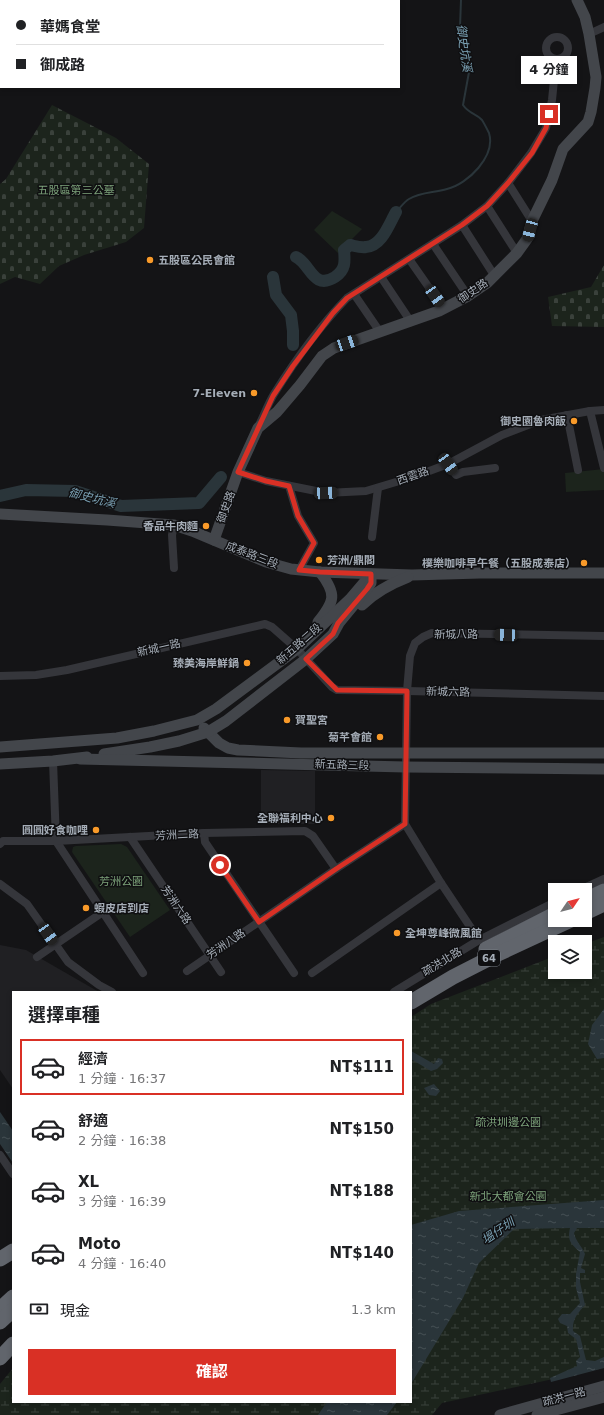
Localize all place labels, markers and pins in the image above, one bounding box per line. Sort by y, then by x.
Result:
place label: 五股區公民會館 [158,254,235,267]
marker: 五股區公民會館 [145,255,155,265]
place label: 7-Eleven [193,387,246,400]
marker: 7-Eleven [249,388,259,398]
place label: 御史園魯肉飯 [500,415,566,428]
marker: 御史園魯肉飯 [569,416,579,426]
place label: 香品牛肉麵 [143,520,198,533]
marker: 香品牛肉麵 [201,521,211,531]
place label: 芳洲/鼎閣 [327,554,375,567]
marker: 芳洲/鼎閣 [314,555,324,565]
place label: 樸樂咖啡早午餐（五股成泰店） [422,557,576,570]
marker: 樸樂咖啡早午餐（五股成泰店） [579,558,589,568]
place label: 臻美海岸鮮鍋 [173,657,239,670]
marker: 臻美海岸鮮鍋 [242,658,252,668]
place label: 賀聖宮 [295,714,328,727]
marker: 賀聖宮 [282,715,292,725]
place label: 菊芊會館 [328,731,372,744]
marker: 菊芊會館 [375,732,385,742]
place label: 全聯福利中心 [257,812,323,825]
marker: 全聯福利中心 [326,813,336,823]
place label: 圓圓好食咖哩 [22,824,88,837]
marker: 圓圓好食咖哩 [91,825,101,835]
place label: 蝦皮店到店 [94,902,149,915]
marker: 蝦皮店到店 [81,903,91,913]
place label: 全坤尊峰微風館 [405,927,482,940]
marker: 全坤尊峰微風館 [392,928,402,938]

